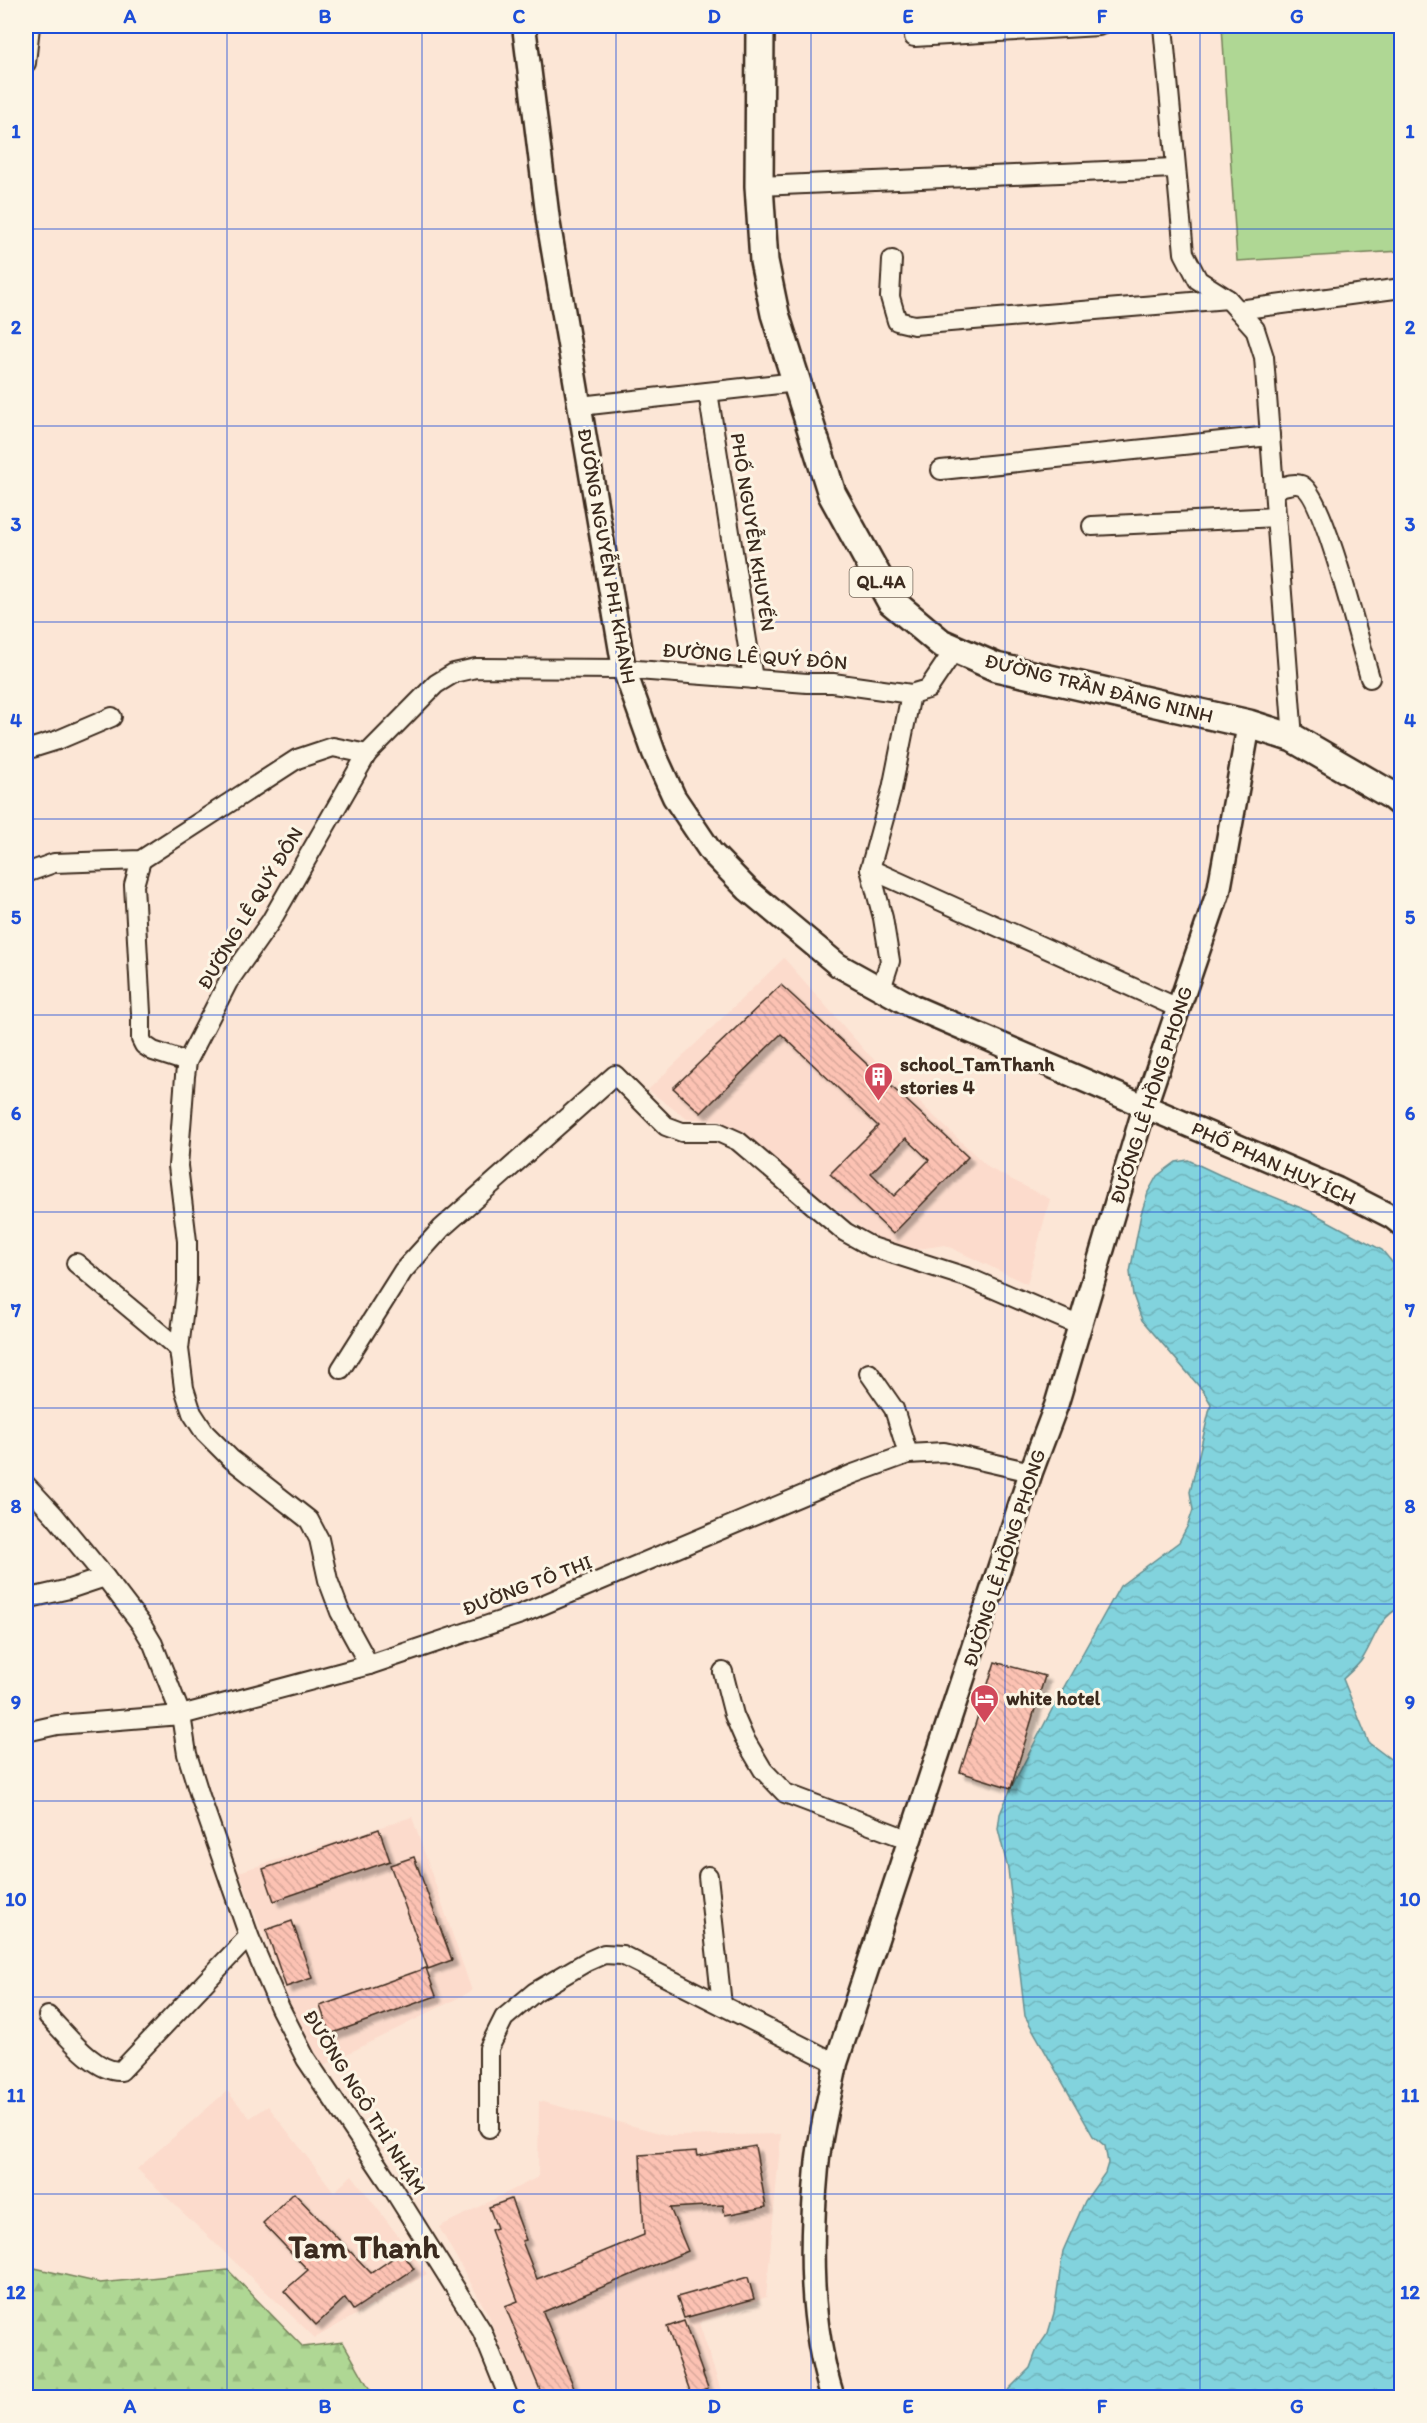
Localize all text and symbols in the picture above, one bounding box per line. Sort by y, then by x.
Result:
text: A [123,4,137,28]
text: B [319,4,332,28]
text: C [513,4,526,28]
text: D [707,4,721,28]
text: E [902,4,914,28]
text: F [1097,4,1108,28]
text: G [1290,4,1304,28]
text: 1 [11,119,21,143]
text: 1 [1405,119,1415,143]
text: 2 [11,315,22,339]
text: 2 [1405,315,1416,339]
street label: ĐƯỜNG NGUYỄN PHI KHANH [573,426,642,686]
street label: PHỐ NGUYỄN KHUYẾN [725,431,782,633]
text: 3 [11,512,22,536]
text: 3 [1405,512,1416,536]
road number: QL.4A [850,567,912,597]
street label: ĐƯỜNG LÊ QUÝ ĐÔN [662,638,848,674]
street label: ĐƯỜNG TRẦN ĐĂNG NINH [982,648,1216,728]
text: 4 [10,708,22,732]
text: 4 [1404,708,1416,732]
street label: ĐƯỜNG LÊ QUÝ ĐÔN [192,822,308,994]
text: 5 [11,905,22,929]
text: 5 [1405,905,1416,929]
street label: ĐƯỜNG LÊ HỒNG PHONG [1104,983,1198,1207]
place label: school_TamThanh stories 4 [900,1052,1055,1099]
building icon: school_TamThanh stories 4 [863,1060,895,1102]
text: 6 [11,1101,22,1125]
text: 6 [1405,1101,1416,1125]
street label: PHỐ PHAN HUY ÍCH [1188,1116,1360,1210]
text: 7 [10,1298,21,1322]
text: 7 [1404,1298,1415,1322]
street label: ĐƯỜNG LÊ HỒNG PHONG [957,1446,1051,1670]
text: 8 [11,1494,22,1518]
text: 8 [1405,1494,1416,1518]
street label: ĐƯỜNG TÔ THỊ [459,1549,595,1621]
hotel icon: white hotel [969,1682,1001,1724]
place label: white hotel [1006,1686,1100,1710]
text: 9 [11,1690,21,1714]
text: 9 [1405,1690,1415,1714]
text: 10 [5,1887,27,1911]
text: 10 [1399,1887,1421,1911]
street label: ĐƯỜNG NGÔ THÌ NHẬM [298,2005,432,2199]
text: 11 [7,2083,26,2107]
text: 11 [1401,2083,1420,2107]
district label: Tam Thanh [288,2228,440,2266]
text: 12 [6,2280,26,2304]
text: 12 [1400,2280,1420,2304]
text: A [123,2394,137,2418]
text: B [319,2394,332,2418]
text: C [513,2394,526,2418]
text: D [707,2394,721,2418]
text: E [902,2394,914,2418]
text: F [1097,2394,1108,2418]
text: G [1290,2394,1304,2418]

